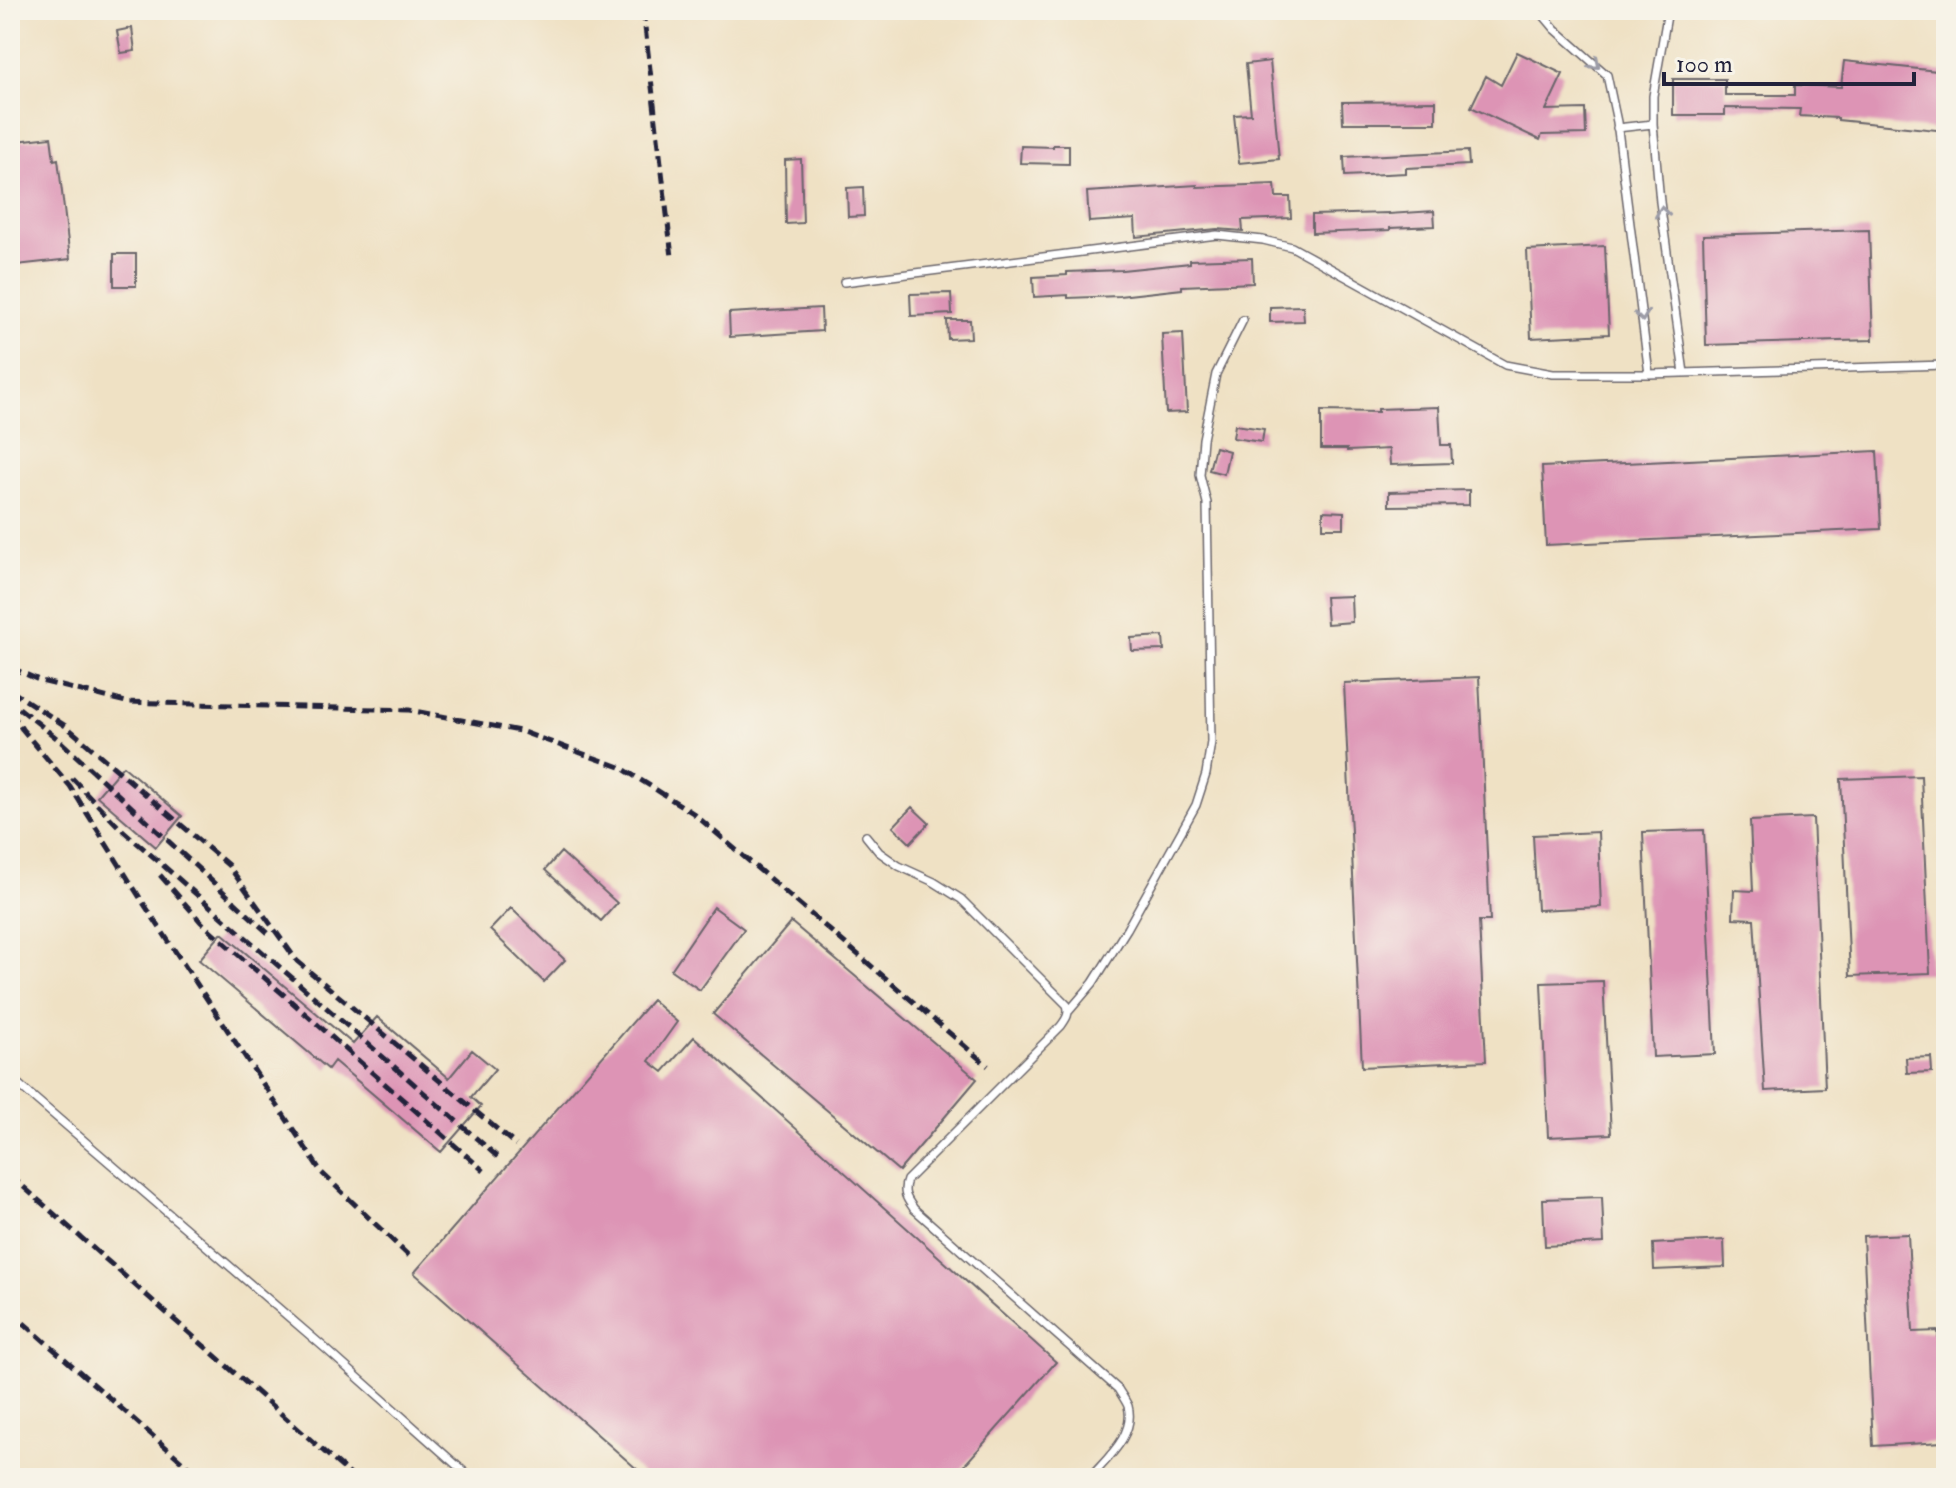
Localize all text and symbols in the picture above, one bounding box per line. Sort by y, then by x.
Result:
scale bar [1664,36,1914,86]
text: 100 m [1676,49,1733,80]
one-way arrow [1586,55,1600,70]
one-way arrow [1654,206,1671,219]
one-way arrow [1633,309,1650,323]

